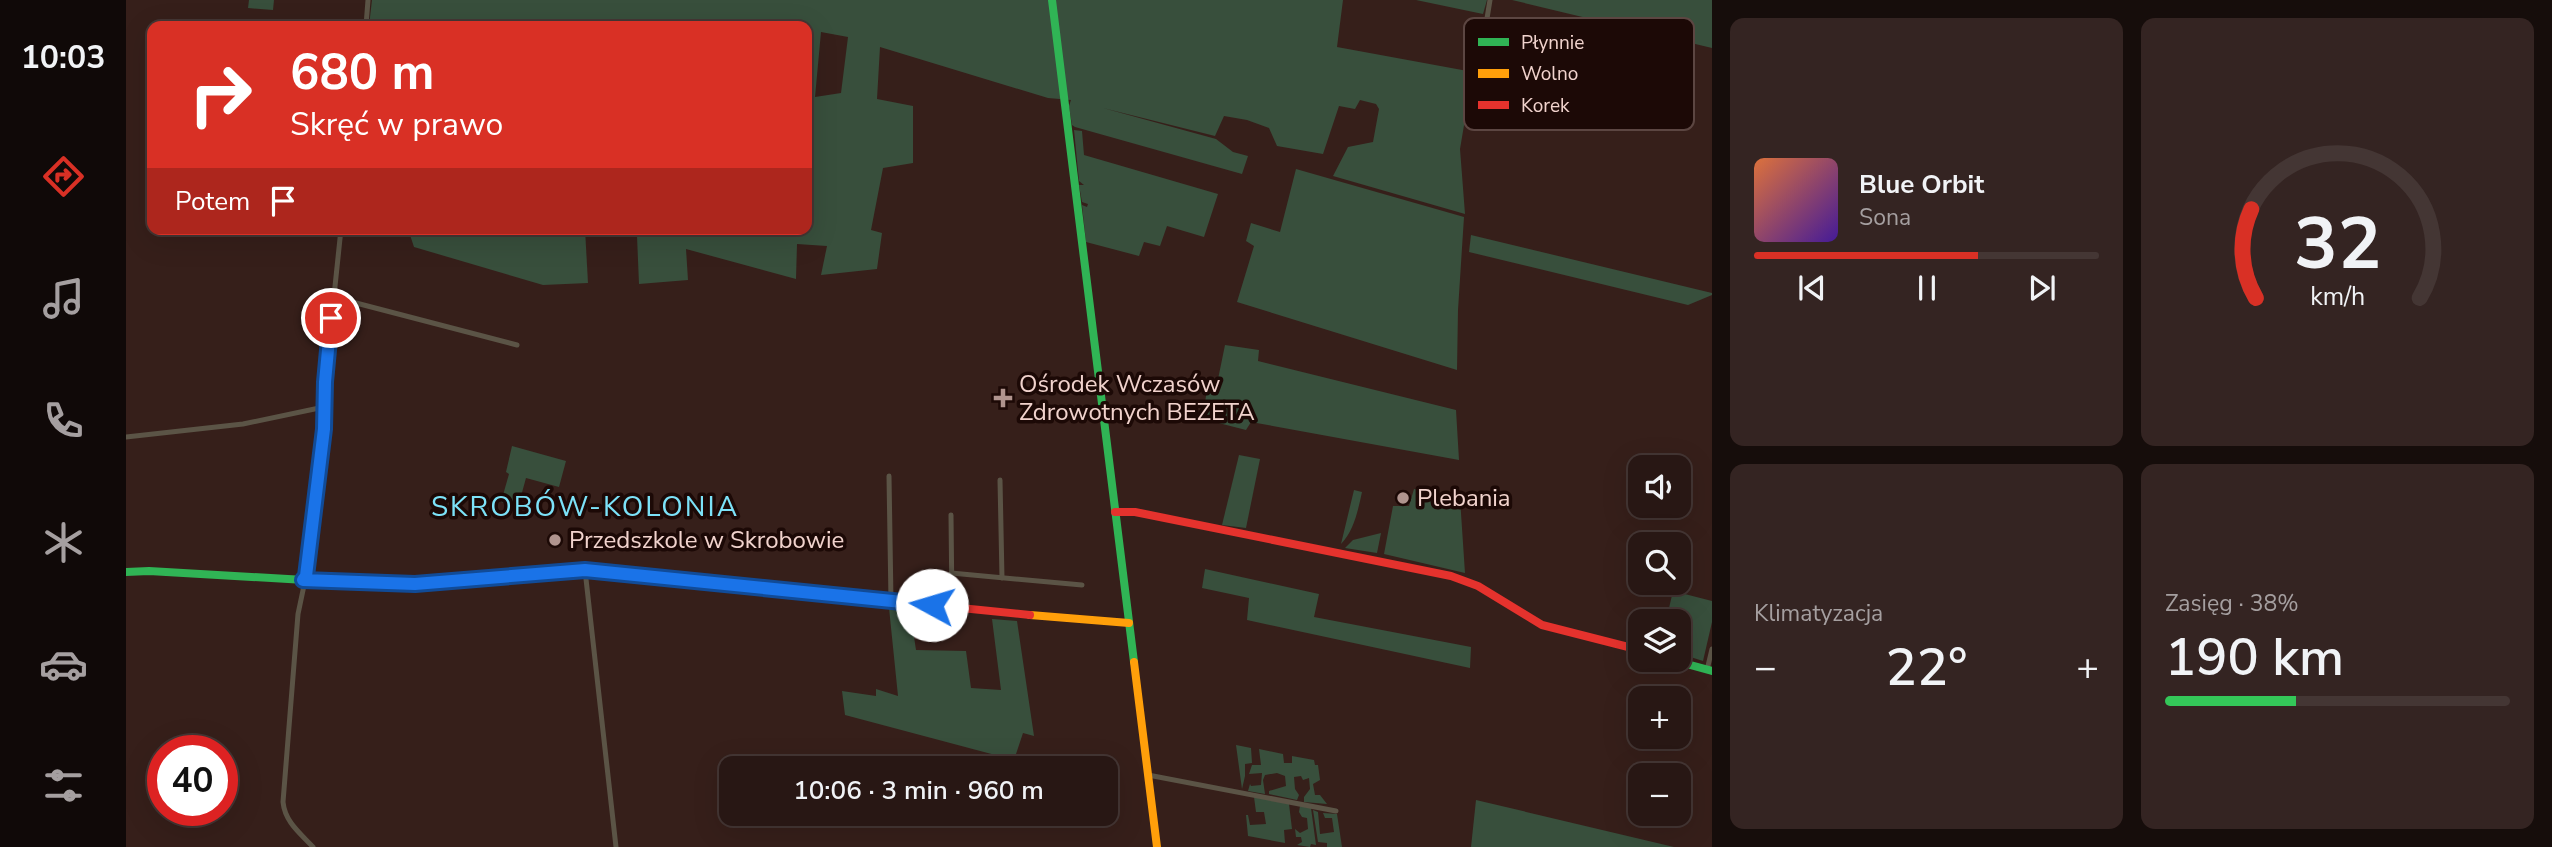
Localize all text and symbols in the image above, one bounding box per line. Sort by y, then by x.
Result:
legend [1464,18,1694,130]
text: Płynnie [1521,30,1584,56]
text: 10:03 [21,36,105,79]
text: 680 m [290,39,434,106]
icon: right [175,49,266,140]
text: Wolno [1521,61,1578,87]
text: Korek [1521,93,1570,119]
text: Skręć w prawo [290,103,503,146]
icon: directions [39,152,88,201]
text: Blue Orbit [1859,167,1984,202]
icon: arrive [264,182,302,220]
text: Potem [175,184,250,219]
text: 32 [2294,195,2381,295]
text: Sona [1859,202,1911,233]
icon: previous [1793,269,1831,307]
icon: pause [1908,269,1946,307]
icon: next [2023,269,2061,307]
icon: music [39,274,88,323]
text: km/h [2310,280,2365,314]
pin [301,288,361,348]
icon: arrive [312,299,350,337]
place label: Ośrodek Wczasów Zdrowotnych BEZETA [1019,368,1255,428]
marker: Ośrodek Wczasów Zdrowotnych BEZETA [993,388,1013,408]
icon: phone [39,396,88,445]
map controls [1628,455,1691,826]
button: sound [1628,455,1691,518]
place label: Plebania [1417,482,1511,514]
district label: SKROBÓW-KOLONIA [431,488,739,526]
marker: Plebania [1395,490,1411,506]
icon: climate [39,518,88,567]
place label: Przedszkole w Skrobowie [569,524,844,556]
marker: Przedszkole w Skrobowie [547,532,563,548]
button: search [1628,532,1691,595]
position arrow [895,568,969,642]
text: Zasięg · 38% [2165,588,2299,619]
text: Klimatyzacja [1754,598,1883,629]
button: layers [1628,609,1691,672]
text: 190 km [2165,622,2344,693]
text: 22° [1886,632,1967,703]
icon: car [39,640,88,689]
text: − [1754,642,1777,693]
text: + [2076,642,2099,693]
button: + [1628,686,1691,749]
speed limit sign: 40 [147,735,238,826]
icon: filters [39,761,88,810]
button: − [1628,763,1691,826]
text: 10:06 · 3 min · 960 m [793,773,1044,808]

